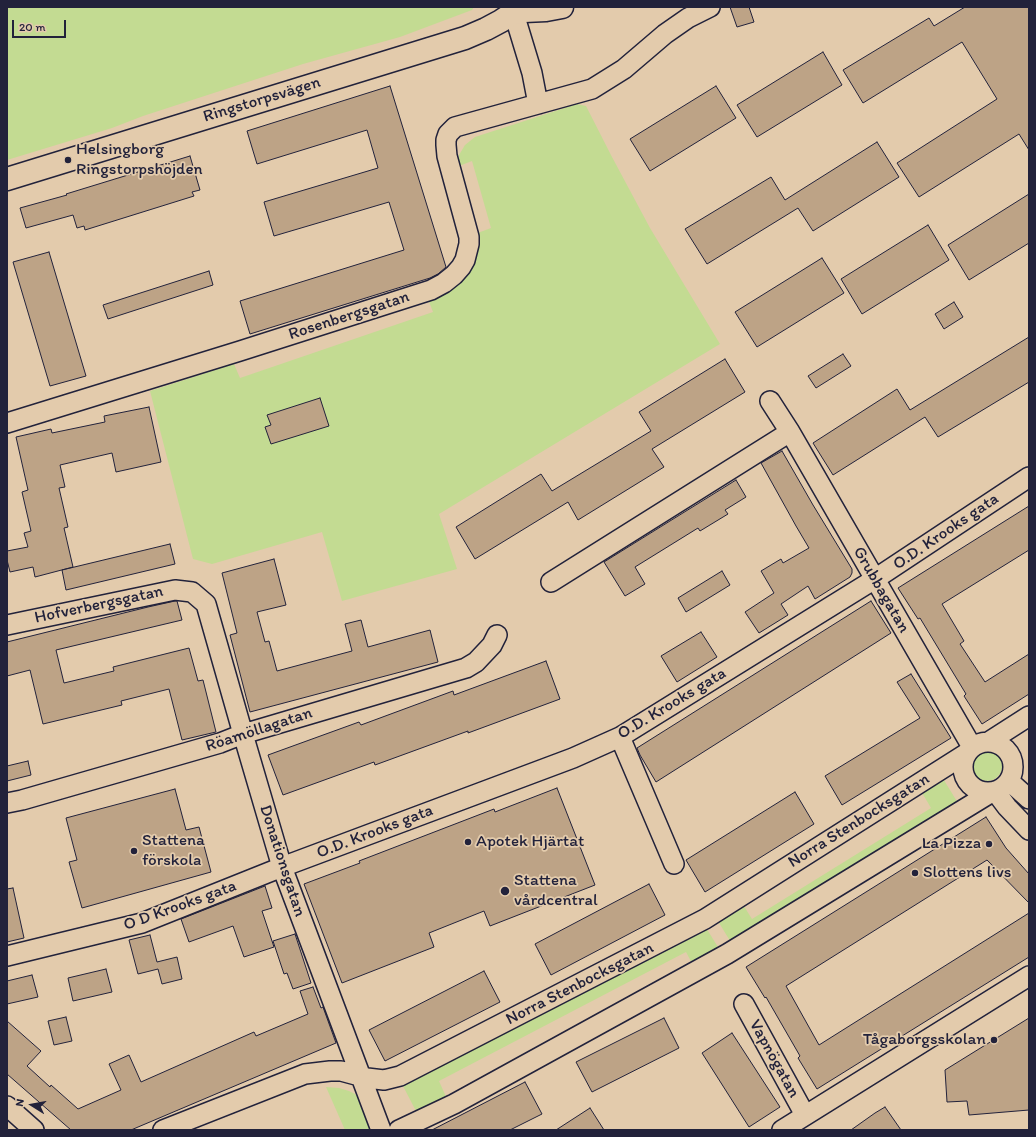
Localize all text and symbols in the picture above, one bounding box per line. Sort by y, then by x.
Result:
scale bar [14,12,68,38]
text: 20 m [19,20,46,34]
street label: Ringstorpsvägen [201,72,323,128]
place label: Helsingborg Ringstorpshöjden [76,140,203,180]
marker: Helsingborg Ringstorpshöjden [63,155,73,165]
street label: Rosenbergsgatan [286,287,412,345]
street label: O.D. Krooks gata [889,489,1003,575]
street label: Grubbagatan [848,543,914,637]
street label: Hofverbergsgatan [33,581,165,629]
street label: O.D. Krooks gata [614,664,730,744]
street label: Röamöllagatan [203,703,315,757]
street label: Norra Stenbocksgatan [785,769,933,873]
street label: O.D. Krooks gata [314,800,436,864]
street label: Donationsgatan [254,803,310,919]
place label: Stattena förskola [142,831,205,871]
place label: Apotek Hjärtat [476,832,584,852]
place label: La Pizza [922,834,981,854]
marker: Apotek Hjärtat [463,837,473,847]
marker: La Pizza [984,839,994,849]
marker: Stattena förskola [129,846,139,856]
place label: Slottens livs [923,863,1011,883]
marker: Slottens livs [910,868,920,878]
place label: Stattena vårdcentral [514,871,598,911]
street label: O D Krooks gata [121,876,239,936]
marker: Stattena vårdcentral [499,885,511,897]
street label: Norra Stenbocksgatan [503,938,657,1030]
street label: Vapnögatan [744,1016,804,1102]
place label: Tågaborgsskolan [863,1030,986,1050]
marker: Tågaborgsskolan [989,1035,999,1045]
north arrow [12,1085,52,1125]
text: N [13,1098,27,1108]

